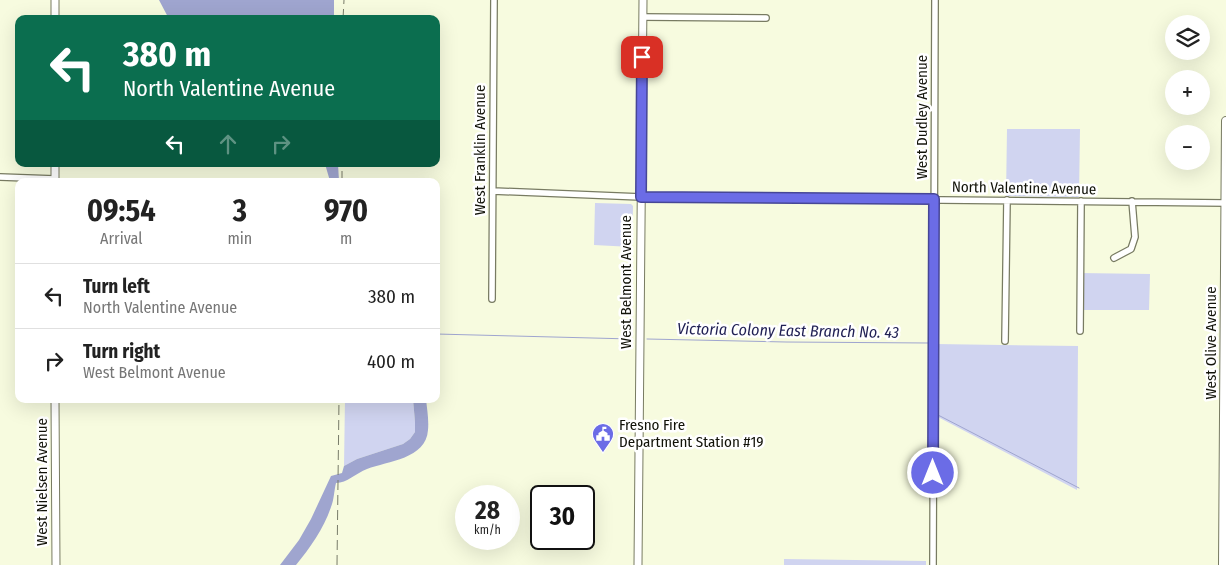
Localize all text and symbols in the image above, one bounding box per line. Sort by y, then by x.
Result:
map controls [1165,15,1210,170]
button: layers [1165,15,1210,60]
text: 380 m [123,33,211,75]
icon: left [40,35,105,100]
pin [621,36,663,78]
icon: arrive [628,43,656,71]
street label: West Dudley Avenue [913,55,931,179]
button: + [1165,70,1210,115]
text: North Valentine Avenue [123,75,335,102]
street label: West Franklin Avenue [471,85,489,215]
button: − [1165,125,1210,170]
icon: left [161,130,189,158]
icon: ahead [214,130,242,158]
icon: right [267,130,295,158]
street label: North Valentine Avenue [952,178,1096,198]
text: 09:54 [87,193,156,229]
text: 3 [233,193,247,229]
text: 970 [324,193,368,229]
street label: West Belmont Avenue [617,215,635,349]
text: Arrival [100,229,142,248]
text: min [228,229,252,248]
text: m [340,229,352,248]
text: Turn left [83,275,150,298]
icon: left [40,282,68,310]
text: 380 m [368,285,415,308]
street label: West Olive Avenue [1202,286,1220,400]
text: North Valentine Avenue [83,298,237,317]
water label: Victoria Colony East Branch No. 43 [677,319,899,342]
text: Turn right [83,340,160,363]
icon: right [40,347,68,375]
text: 400 m [367,350,415,373]
text: West Belmont Avenue [83,363,226,382]
place label: Fresno Fire Department Station #19 [619,416,764,451]
street label: West Nielsen Avenue [33,418,51,546]
public building icon: Fresno Fire Department Station #19 [591,422,615,453]
position arrow [906,446,958,498]
speed limit sign: 30 [530,485,595,550]
text: 28 [475,496,500,526]
text: km/h [474,523,501,537]

